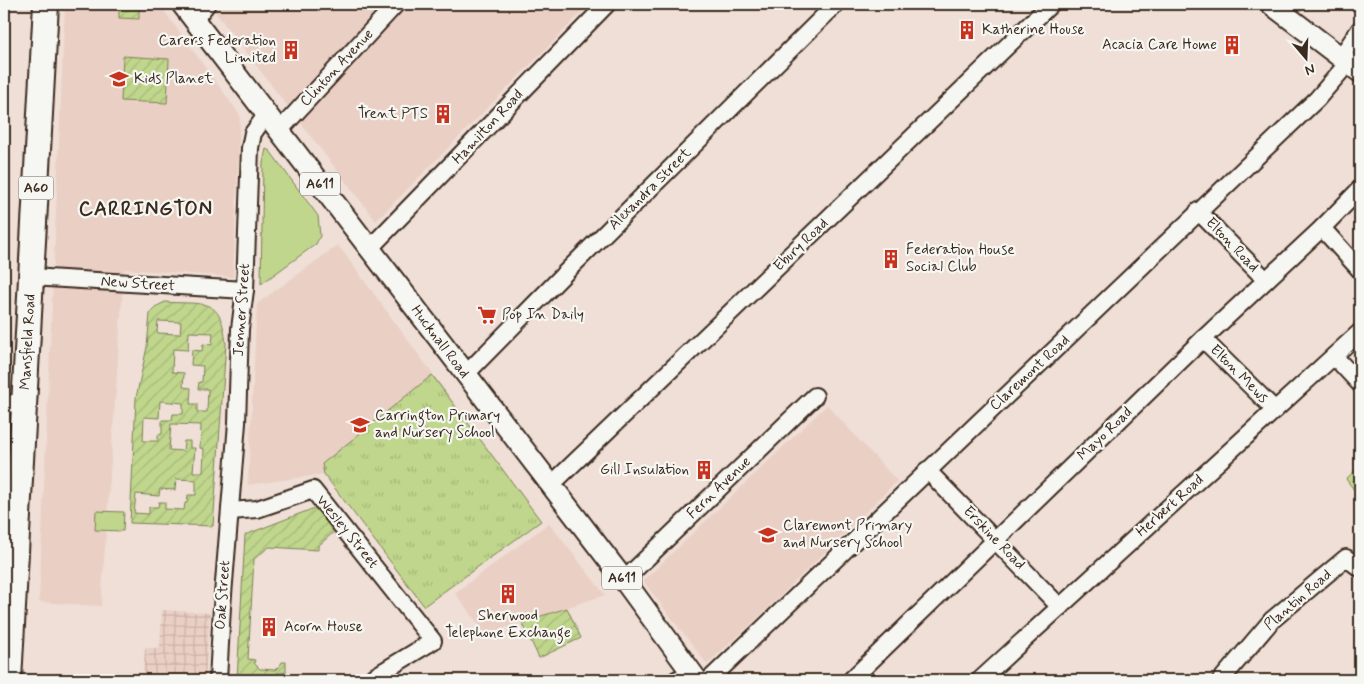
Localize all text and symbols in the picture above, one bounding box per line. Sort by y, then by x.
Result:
building icon: Katherine House [956,19,978,41]
place label: Katherine House [982,20,1085,40]
street label: Clinton Avenue [296,25,378,111]
place label: Carers Federation Limited [159,31,276,68]
north arrow [1282,32,1332,82]
building icon: Acacia Care Home [1221,34,1243,56]
place label: Acacia Care Home [1102,35,1217,55]
building icon: Carers Federation Limited [280,39,302,61]
text: N [1303,59,1317,79]
school or university icon: Kids Planet [108,68,130,90]
place label: Kids Planet [134,69,213,89]
street label: Hamilton Road [448,85,528,169]
building icon: Trent PTS [432,103,454,125]
place label: Trent PTS [358,104,428,124]
street label: Alexandra Street [604,143,696,235]
road number: A611 [300,172,340,195]
road number: A60 [18,177,54,200]
district label: CARRINGTON [79,196,213,223]
street label: Elton Road [1201,213,1263,277]
street label: Ebury Road [769,214,833,276]
place label: Federation House Social Club [906,240,1015,277]
building icon: Federation House Social Club [880,248,902,270]
street label: Jenner Street [229,262,255,357]
street label: New Street [100,271,176,297]
street label: Mansfield Road [15,293,41,391]
street label: Hucknall Road [406,301,474,383]
supermarket icon: Pop In Daily [476,304,498,326]
place label: Pop In Daily [502,305,584,325]
street label: Claremont Road [986,331,1074,415]
street label: Elton Mews [1205,340,1273,408]
street label: Mayo Road [1073,403,1137,465]
place label: Carrington Primary and Nursery School [375,406,500,443]
school or university icon: Carrington Primary and Nursery School [349,414,371,436]
street label: Fern Avenue [683,452,756,524]
building icon: Gill Insulation [693,459,715,481]
place label: Gill Insulation [600,460,689,480]
street label: Herbert Road [1132,470,1208,542]
street label: Wesley Street [311,491,383,573]
street label: Erskine Road [959,502,1029,574]
place label: Claremont Primary and Nursery School [783,516,912,553]
school or university icon: Claremont Primary and Nursery School [757,524,779,546]
street label: Oak Street [211,559,235,630]
street label: Plantin Road [1260,565,1336,635]
road number: A611 [602,566,642,590]
building icon: Sherwood Telephone Exchange [497,583,519,605]
place label: Sherwood Telephone Exchange [445,606,571,644]
building icon: Acorn House [258,616,280,638]
place label: Acorn House [284,617,363,637]

